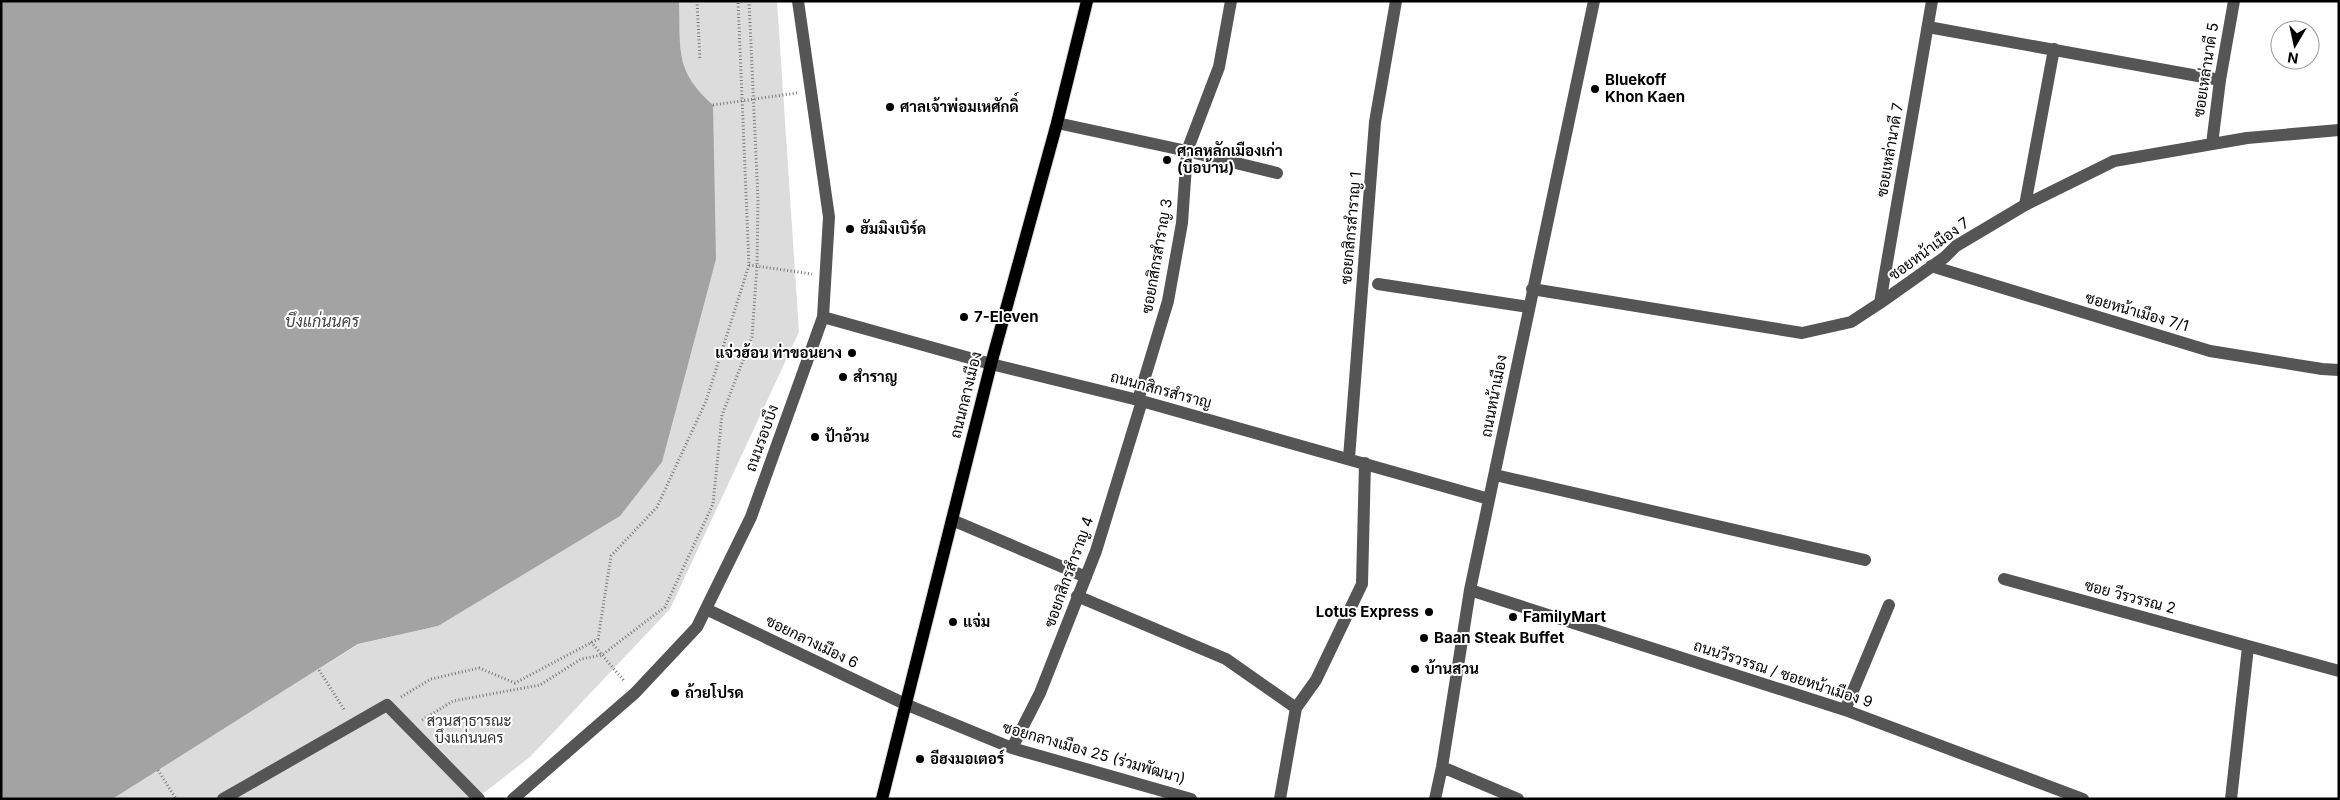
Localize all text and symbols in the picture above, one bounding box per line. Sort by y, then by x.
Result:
north arrow [2270,20,2320,70]
street label: ซอยเหล่านาดี 5 [2189,21,2222,119]
text: N [2286,49,2299,68]
place label: Bluekoff Khon Kaen [1605,70,1685,106]
marker: Bluekoff Khon Kaen [1589,83,1601,95]
place label: ศาลเจ้าพ่อมเหศักดิ์ [900,91,1019,116]
marker: ศาลเจ้าพ่อมเหศักดิ์ [884,101,896,113]
street label: ซอยเหล่านาดี 7 [1872,101,1907,198]
place label: ศาลหลักเมืองเก่า (บือบ้าน) [1177,141,1283,177]
marker: ศาลหลักเมืองเก่า (บือบ้าน) [1161,154,1173,166]
street label: ซอยกสิกรสำราญ 1 [1336,171,1365,285]
street label: ซอยกสิกรสำราญ 3 [1137,197,1176,315]
street label: ซอยหน้าเมือง 7 [1885,213,1973,284]
place label: ฮัมมิงเบิร์ด [860,219,926,238]
marker: ฮัมมิงเบิร์ด [844,223,856,235]
street label: ซอยหน้าเมือง 7/1 [2083,288,2191,335]
place label: 7-Eleven [974,307,1039,326]
water label: บึงแก่นนคร [285,311,360,331]
marker: 7-Eleven [958,311,970,323]
place label: แจ่วฮ้อน ท่าขอนยาง [715,343,842,362]
marker: แจ่วฮ้อน ท่าขอนยาง [846,347,858,359]
street label: ถนนกลางเมือง [946,350,985,440]
street label: ถนนหน้าเมือง [1476,353,1511,439]
place label: สำราญ [853,367,898,386]
street label: ถนนกสิกรสำราญ [1108,367,1214,412]
marker: สำราญ [837,371,849,383]
street label: ถนนรอบบึง [741,402,782,474]
place label: ป้าอ้วน [825,427,870,446]
marker: ป้าอ้วน [809,431,821,443]
street label: ซอยกสิกรสำราญ 4 [1040,514,1097,630]
street label: ซอย วีรวรรณ 2 [2082,575,2178,618]
place label: Lotus Express [1316,602,1419,621]
marker: Lotus Express [1423,606,1435,618]
place label: FamilyMart [1523,607,1606,626]
street label: ซอยกลางเมือง 6 [763,611,862,672]
marker: FamilyMart [1507,611,1519,623]
place label: แจ่ม [963,612,990,631]
marker: แจ่ม [947,616,959,628]
place label: Baan Steak Buffet [1434,628,1565,647]
marker: Baan Steak Buffet [1418,632,1430,644]
street label: ถนนวีรวรรณ / ซอยหน้าเมือง 9 [1691,636,1875,711]
place label: บ้านสวน [1425,659,1479,678]
marker: บ้านสวน [1409,663,1421,675]
place label: ถ้วยโปรด [685,682,744,702]
marker: ถ้วยโปรด [669,687,681,699]
park label: สวนสาธารณะ บึงแก่นนคร [426,711,512,747]
street label: ซอยกลางเมือง 25 (ร่วมพัฒนา) [1000,717,1188,788]
place label: อีฮงมอเตอร์ [930,749,1006,768]
marker: อีฮงมอเตอร์ [914,753,926,765]

